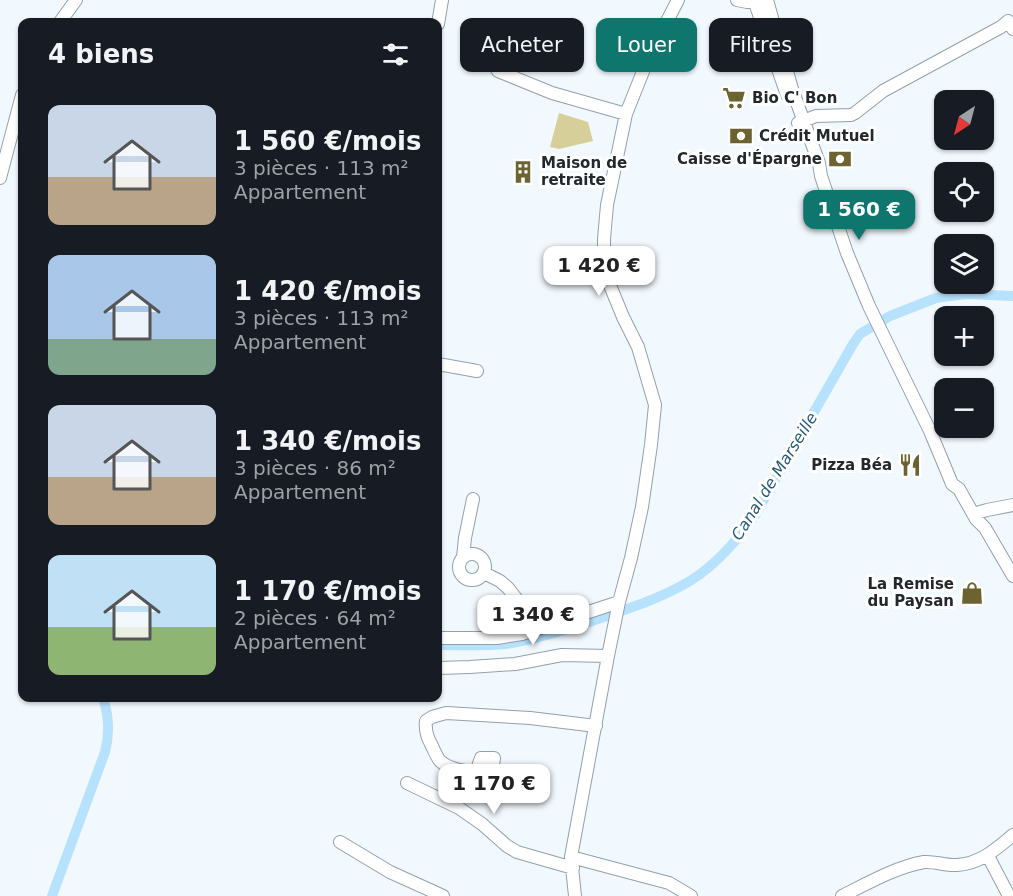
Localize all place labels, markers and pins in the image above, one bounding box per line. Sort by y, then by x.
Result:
supermarket icon: Bio C' Bon [721,85,747,111]
place label: Bio C' Bon [752,89,837,107]
bank icon: Crédit Mutuel [728,123,754,149]
place label: Crédit Mutuel [759,127,875,145]
bank icon: Caisse d'Épargne [827,146,853,172]
place label: Caisse d'Épargne [677,149,822,168]
place label: Maison de retraite [541,154,627,189]
building icon: Maison de retraite [510,159,536,185]
pin: 1 560 € [804,190,914,241]
pin: 1 420 € [544,246,654,297]
restaurant icon: Pizza Béa [897,452,923,478]
place label: Pizza Béa [811,456,892,474]
place label: La Remise du Paysan [868,575,954,610]
shop icon: La Remise du Paysan [959,580,985,606]
pin: 1 340 € [478,595,588,646]
pin: 1 170 € [439,764,549,815]

